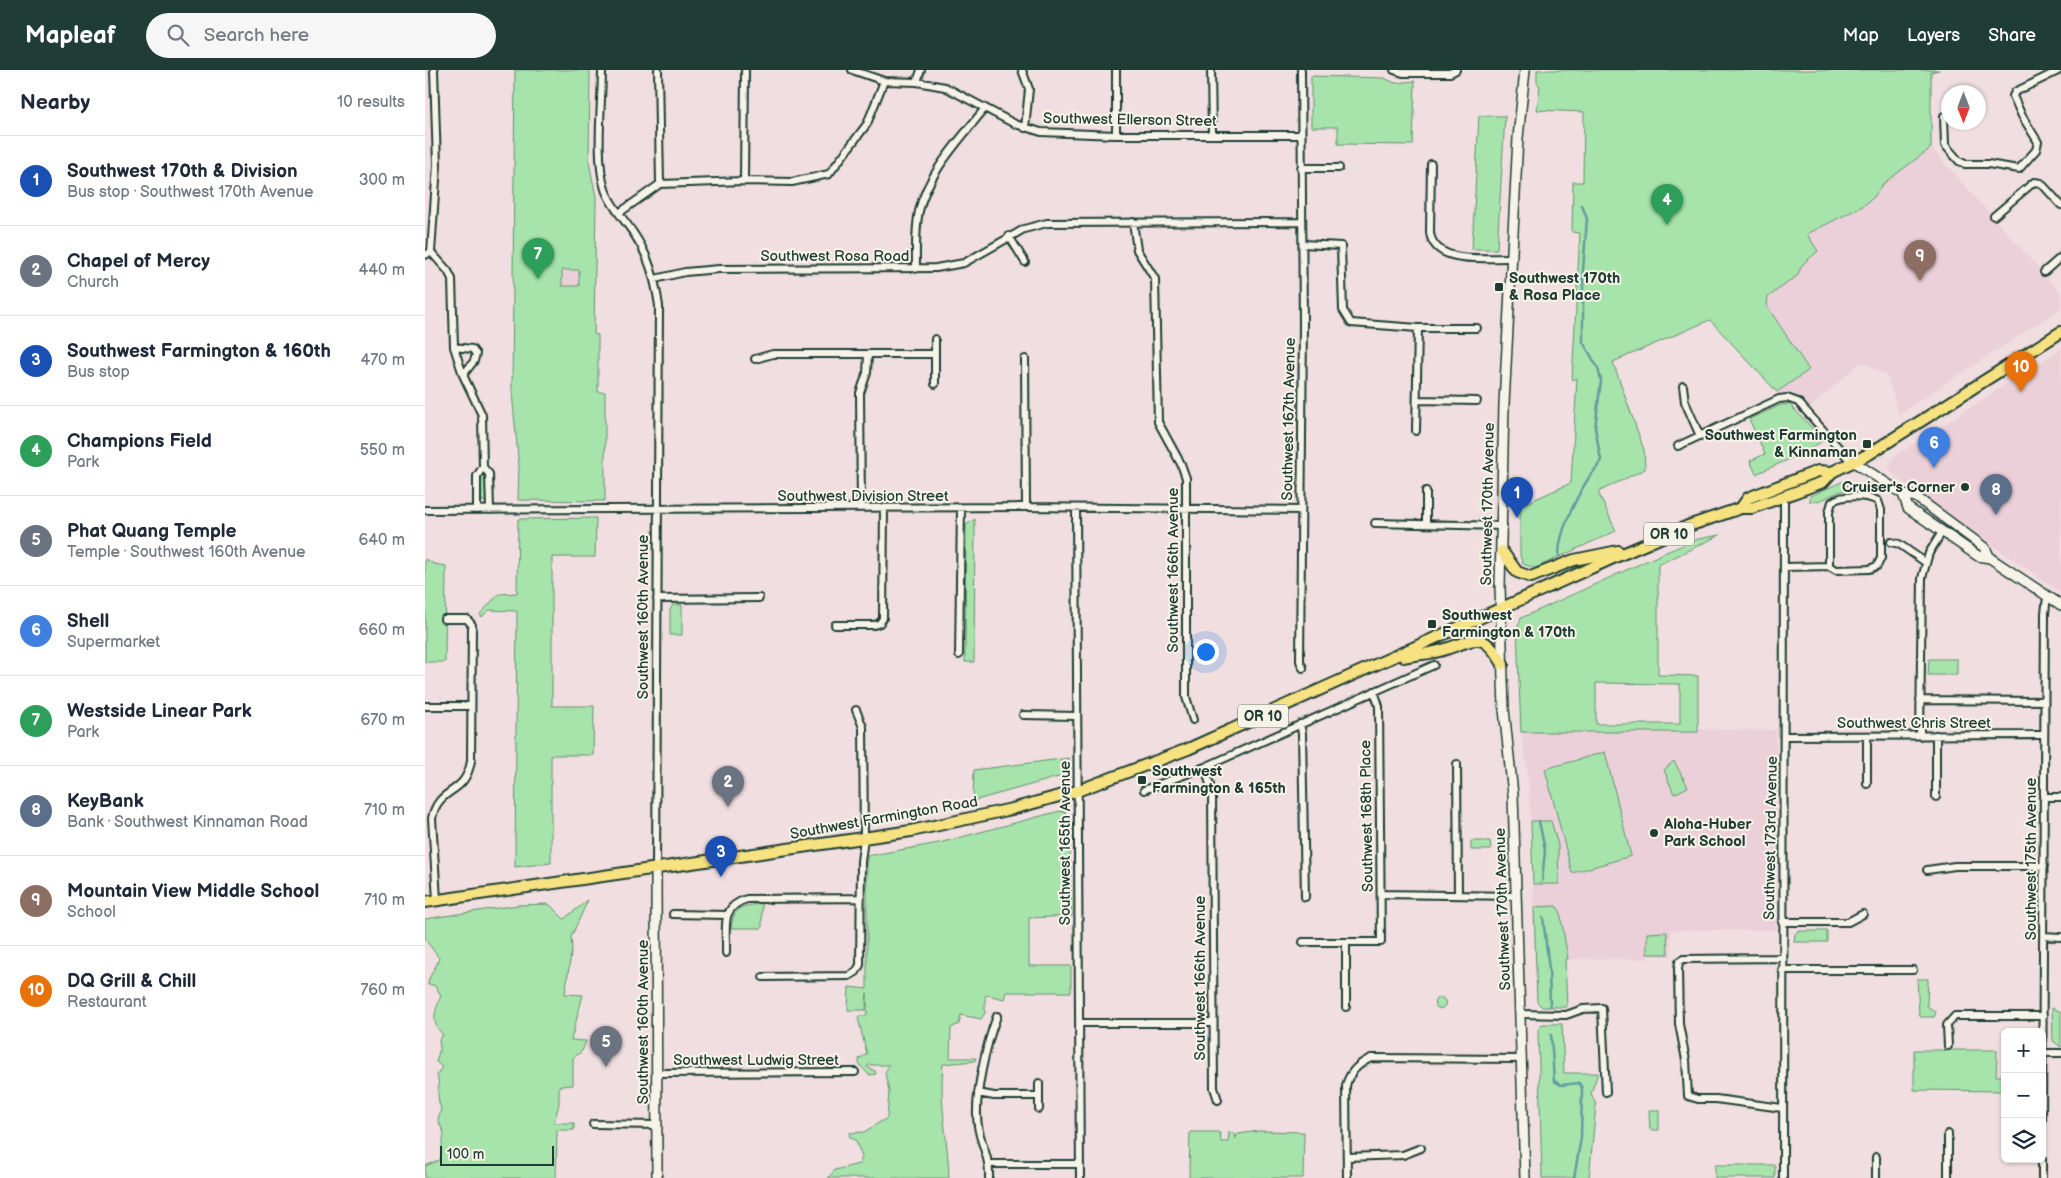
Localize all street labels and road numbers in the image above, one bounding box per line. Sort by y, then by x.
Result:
street label: Southwest Ellerson Street [1043,109,1217,131]
street label: Southwest Rosa Road [761,247,909,266]
street label: Southwest 167th Avenue [1278,337,1300,501]
street label: Southwest 170th Avenue [1477,422,1499,586]
street label: Southwest Division Street [777,487,949,506]
street label: Southwest 166th Avenue [1164,487,1183,652]
road number: OR 10 [1644,522,1694,546]
street label: Southwest 160th Avenue [634,535,653,699]
road number: OR 10 [1238,704,1288,728]
street label: Southwest Chris Street [1837,714,1991,733]
street label: Southwest 168th Place [1356,740,1378,892]
street label: Southwest 173rd Avenue [1760,756,1782,920]
street label: Southwest 165th Avenue [1056,761,1075,925]
street label: Southwest 175th Avenue [2022,778,2041,940]
street label: Southwest Farmington Road [789,792,979,844]
street label: Southwest 170th Avenue [1491,827,1515,991]
street label: Southwest 166th Avenue [1191,895,1210,1060]
street label: Southwest 160th Avenue [634,940,653,1104]
street label: Southwest Ludwig Street [673,1051,839,1070]

